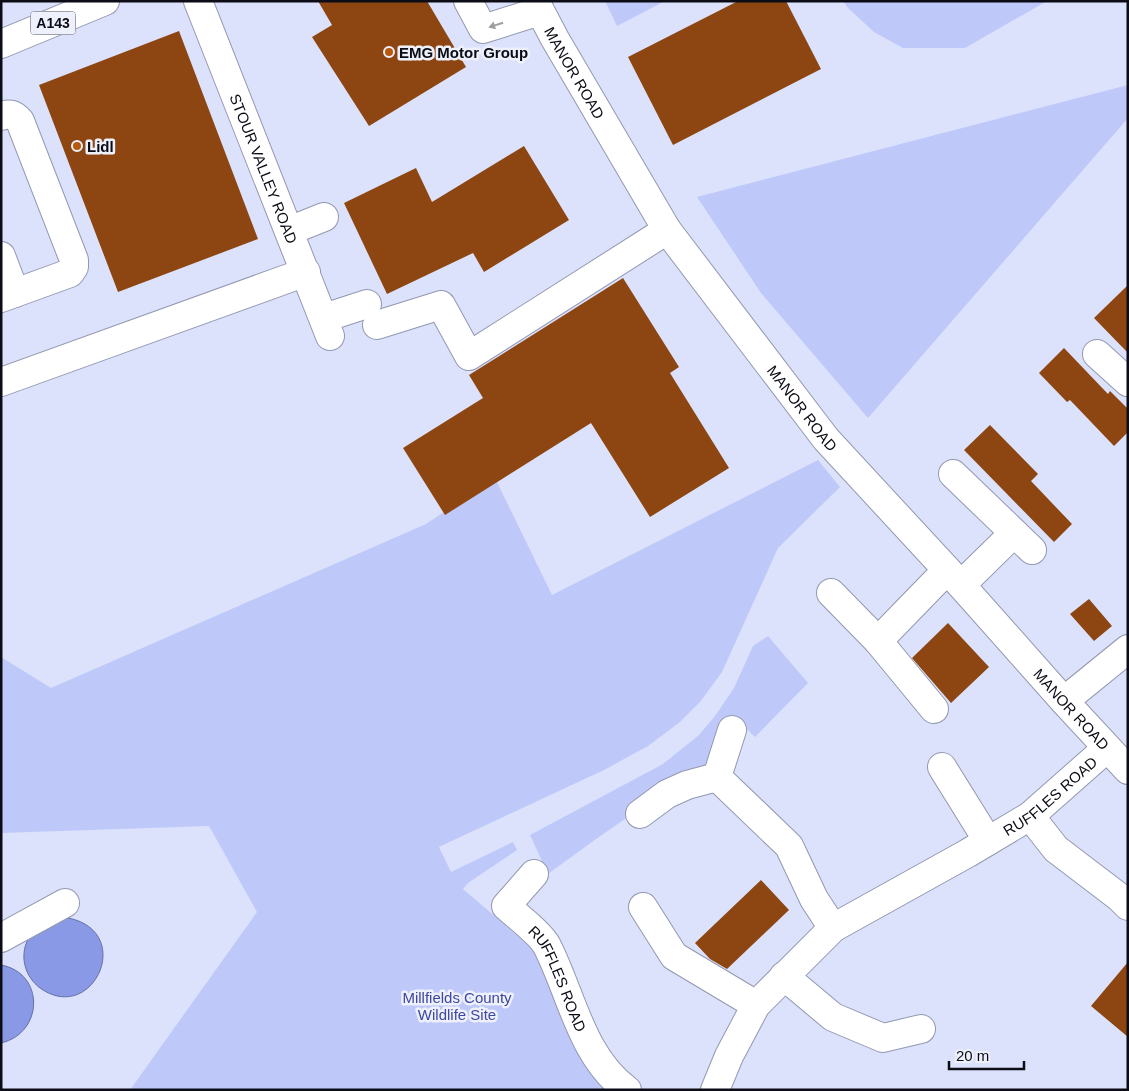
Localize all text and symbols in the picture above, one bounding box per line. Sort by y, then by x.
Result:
road number: A143 [30,12,76,34]
one-way arrow [489,22,504,30]
street label: MANOR ROAD [542,24,608,122]
place label: EMG Motor Group [399,44,528,61]
marker: EMG Motor Group [383,46,395,58]
street label: STOUR VALLEY ROAD [227,91,301,246]
place label: Lidl [87,138,114,155]
marker: Lidl [71,140,83,152]
street label: MANOR ROAD [764,362,841,454]
street label: MANOR ROAD [1031,665,1113,753]
street label: RUFFLES ROAD [1000,753,1100,839]
street label: RUFFLES ROAD [525,922,590,1034]
park label: Millfields County Wildlife Site [402,989,512,1023]
scale bar [949,1038,1024,1070]
text: 20 m [956,1047,989,1064]

